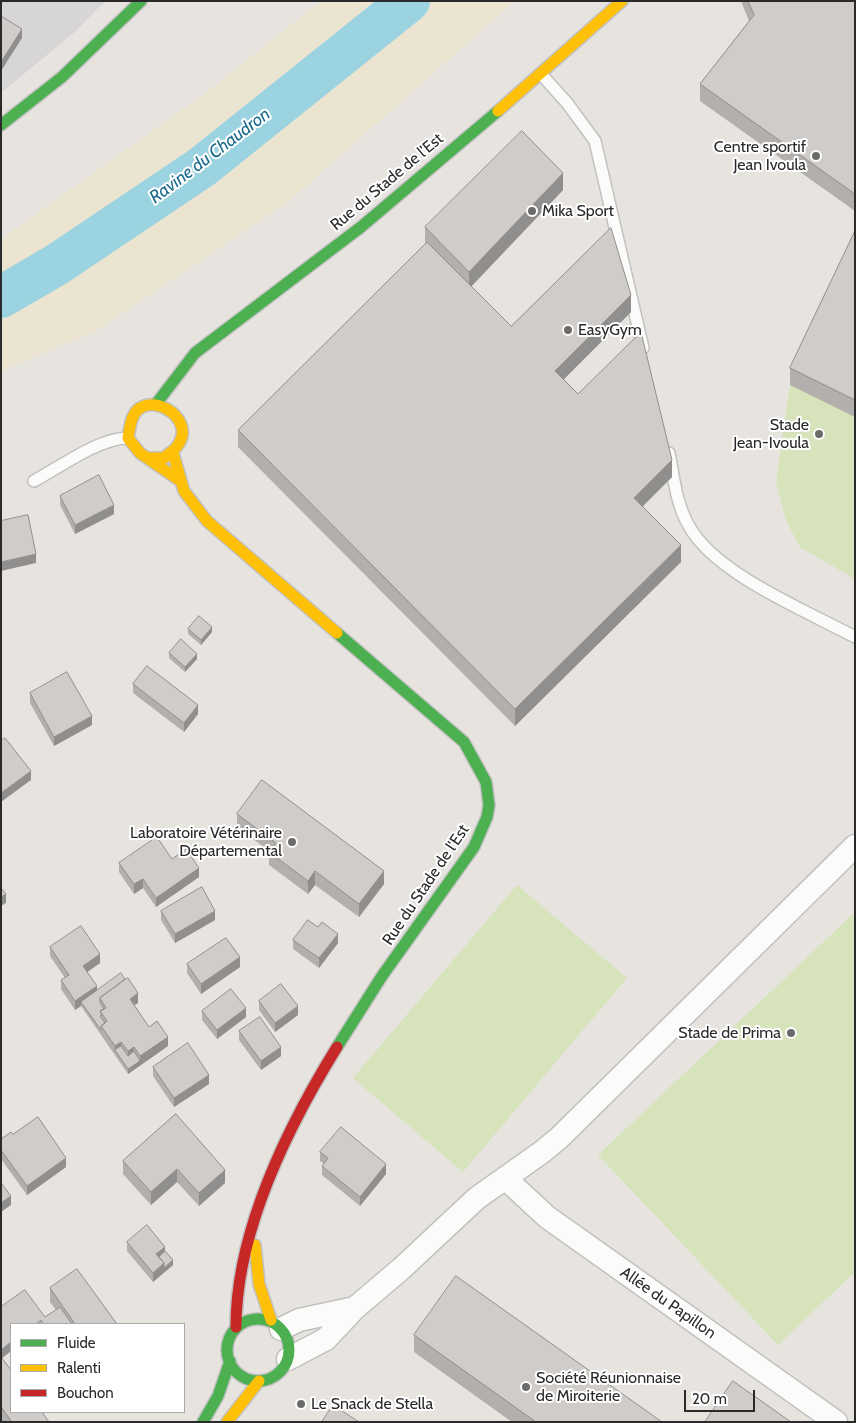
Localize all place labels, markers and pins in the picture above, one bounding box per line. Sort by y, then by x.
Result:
place label: Centre sportif Jean Ivoula [714,137,806,175]
marker: Centre sportif Jean Ivoula [810,150,822,162]
place label: Mika Sport [542,201,614,221]
marker: Mika Sport [526,205,538,217]
place label: EasyGym [578,320,642,340]
marker: EasyGym [562,324,574,336]
place label: Stade Jean-Ivoula [733,415,809,453]
marker: Stade Jean-Ivoula [813,428,825,440]
place label: Laboratoire Vétérinaire Départemental [130,823,282,861]
marker: Laboratoire Vétérinaire Départemental [286,836,298,848]
place label: Stade de Prima [678,1023,781,1043]
marker: Stade de Prima [785,1027,797,1039]
place label: Société Réunionnaise de Miroiterie [536,1368,681,1406]
marker: Société Réunionnaise de Miroiterie [520,1381,532,1393]
place label: Le Snack de Stella [311,1394,433,1414]
marker: Le Snack de Stella [295,1398,307,1410]

